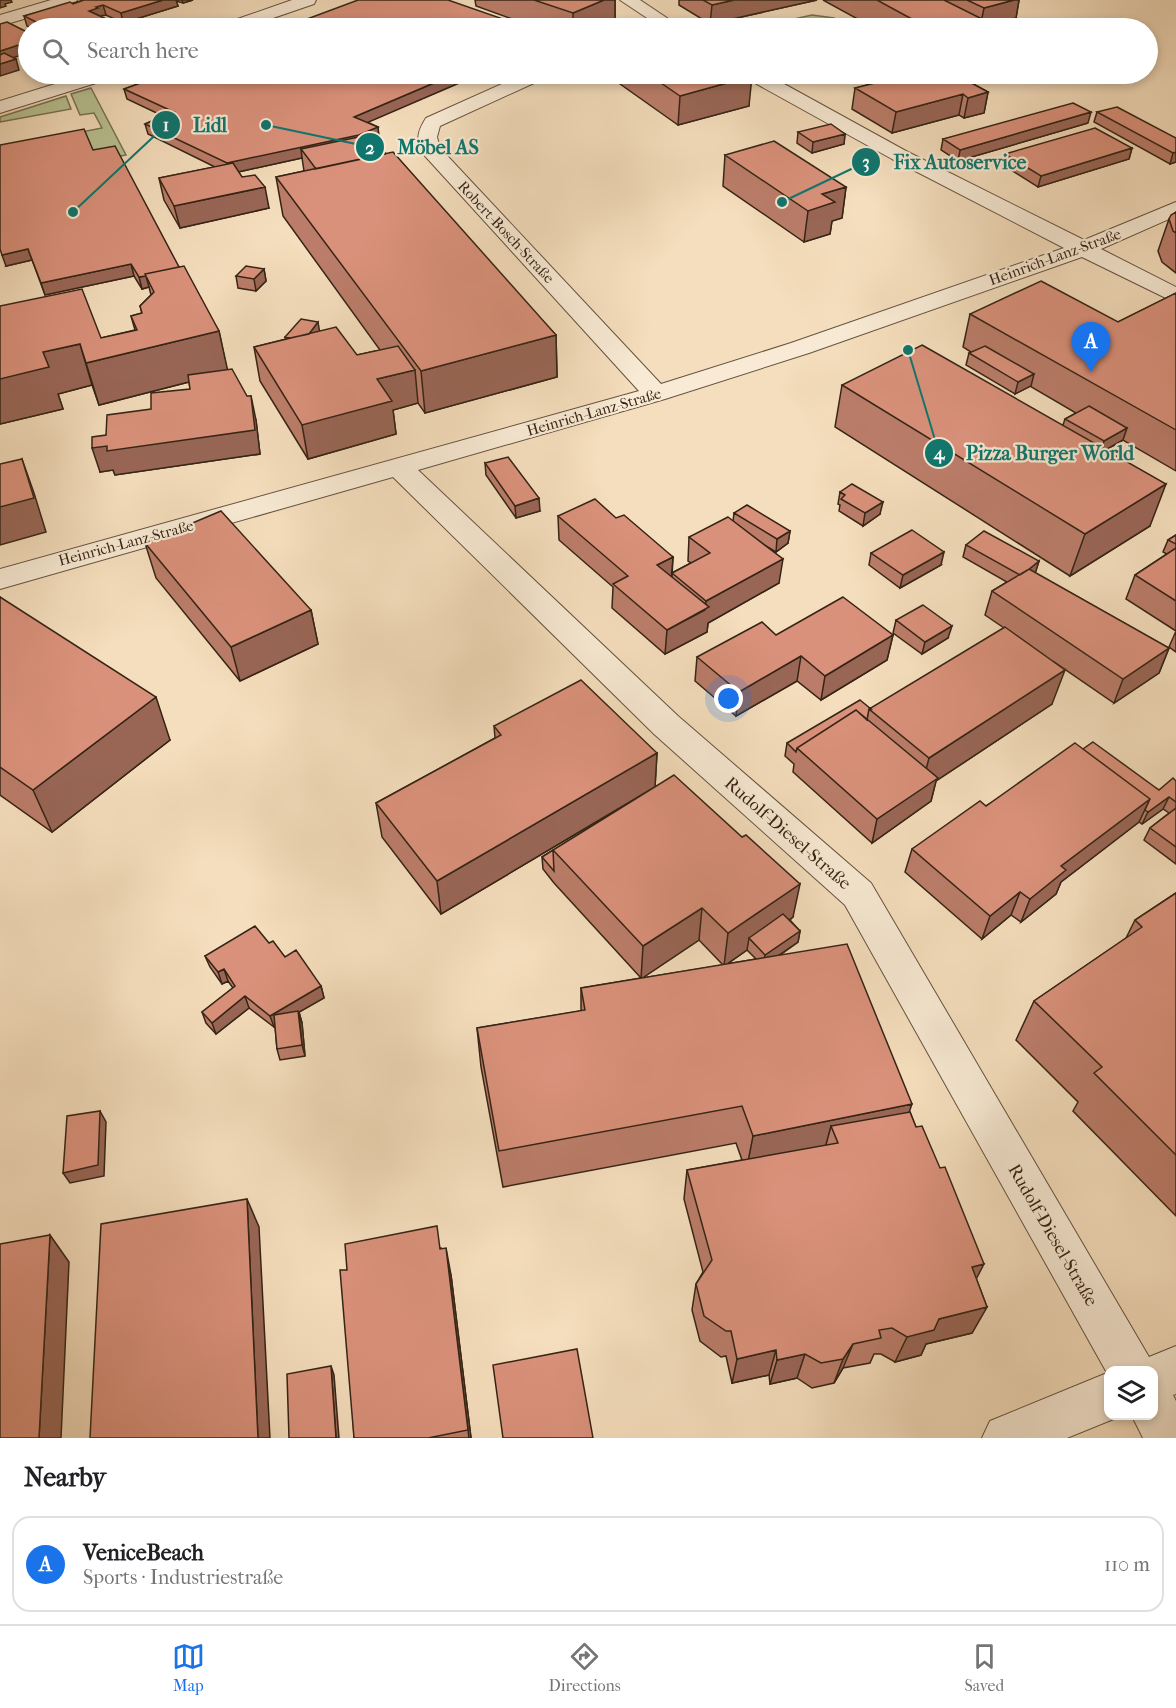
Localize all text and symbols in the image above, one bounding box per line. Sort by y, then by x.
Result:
search box [18,18,1158,84]
icon: search [39,35,72,68]
text: Search here [87,38,199,64]
callout: Lidl [151,106,239,144]
text: Lidl [193,114,228,137]
text: 1 [163,115,169,136]
callout: Möbel AS [355,128,491,166]
text: Möbel AS [396,136,479,159]
text: 2 [365,138,375,159]
callout: Fix Autoservice [851,143,1038,181]
text: Fix Autoservice [893,151,1027,174]
text: 3 [862,152,870,173]
street label: Robert-Bosch-Straße [454,177,558,287]
street label: Heinrich-Lanz-Straße [987,225,1124,289]
pin: A [1072,322,1110,372]
street label: Heinrich-Lanz-Straße [525,384,664,440]
callout: Pizza Burger World [924,434,1146,472]
text: Pizza Burger World [966,442,1135,465]
text: 4 [933,443,946,464]
street label: Heinrich-Lanz-Straße [56,516,196,570]
your location [714,684,743,713]
street label: Rudolf-Diesel-Straße [720,773,855,894]
street label: Rudolf-Diesel-Straße [1003,1160,1102,1310]
map controls [1104,1366,1158,1420]
button: layers [1104,1366,1158,1420]
text: Nearby [24,1462,106,1493]
text: VeniceBeach [83,1540,204,1566]
text: A [39,1553,52,1576]
text: 110 m [1104,1553,1150,1576]
text: Sports · Industriestraße [83,1566,283,1589]
tab: Map [172,1640,205,1695]
tab: Directions [549,1640,621,1695]
tab: Saved [964,1640,1004,1695]

